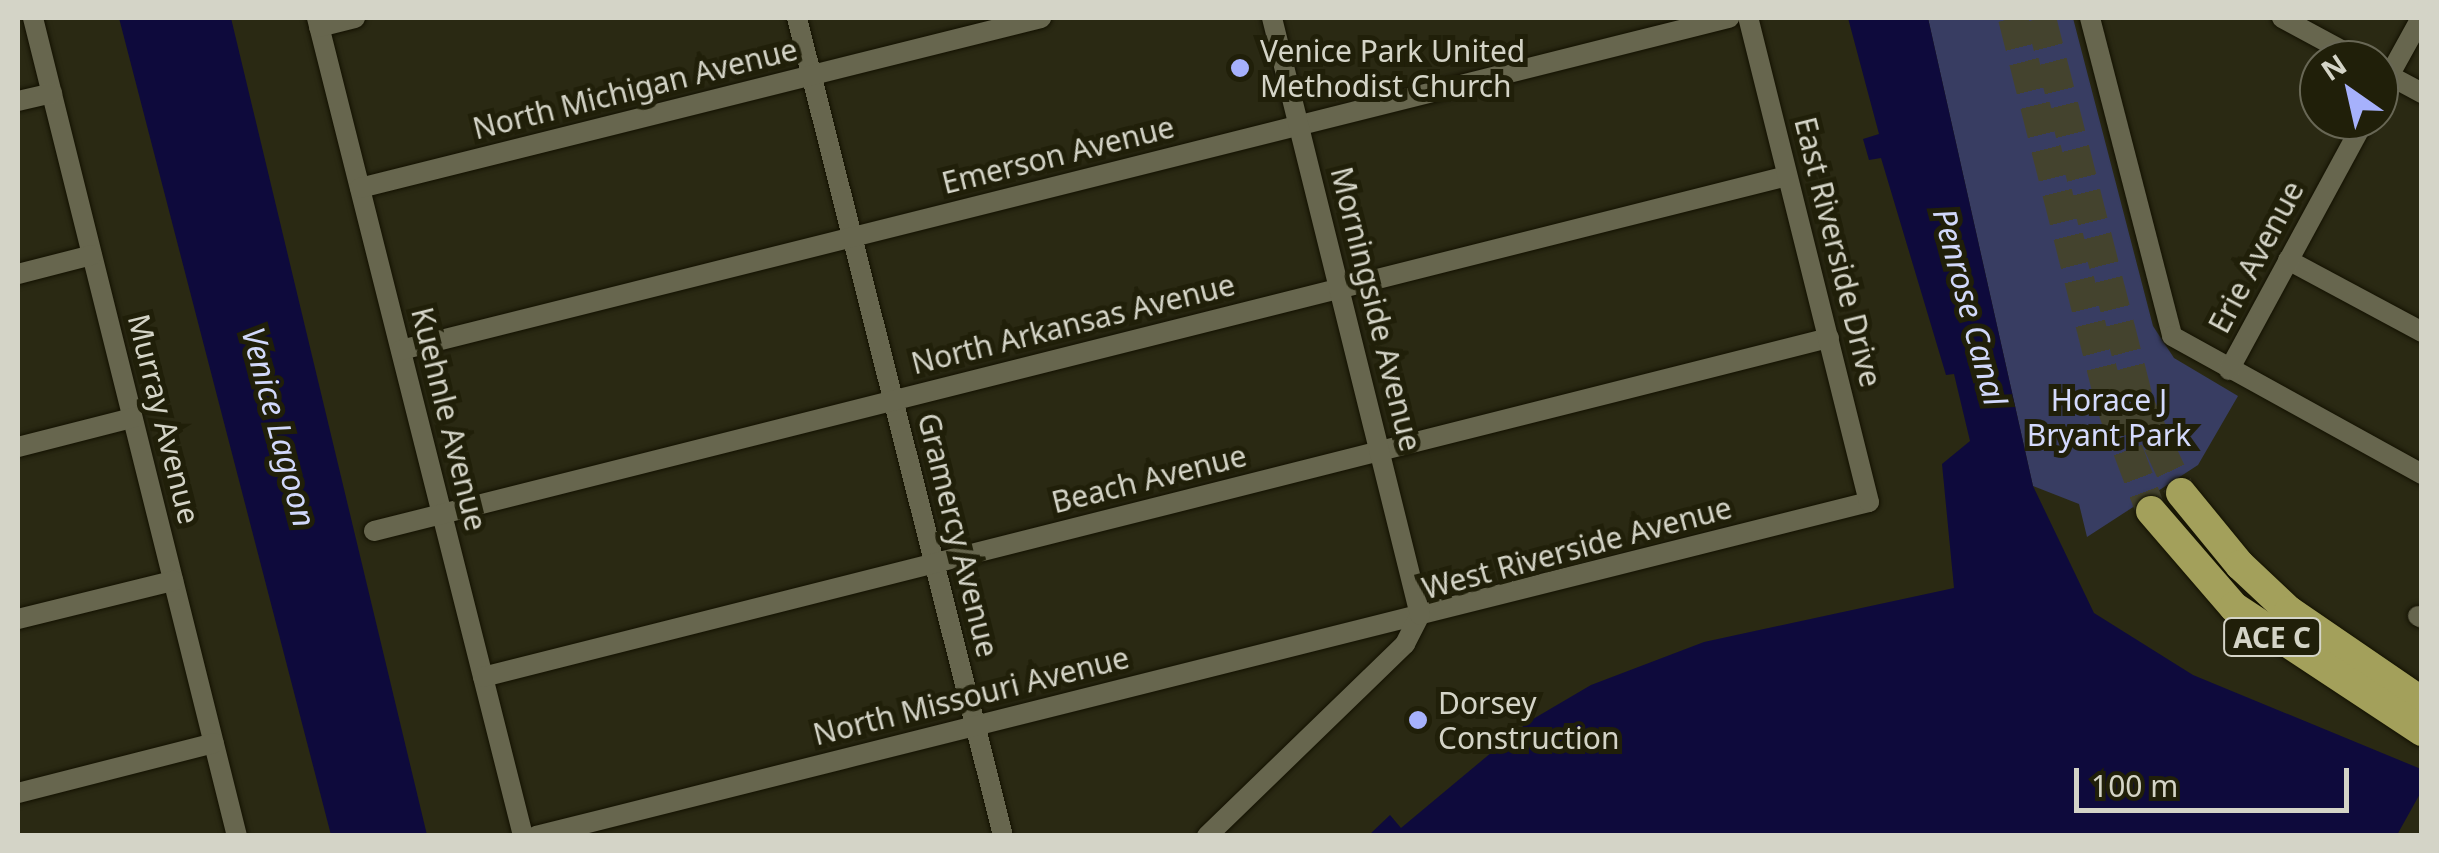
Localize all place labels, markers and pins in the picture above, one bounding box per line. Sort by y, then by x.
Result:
place label: Venice Park United Methodist Church [1260,33,1525,104]
marker: Venice Park United Methodist Church [1229,57,1251,79]
place label: Dorsey Construction [1438,685,1619,756]
marker: Dorsey Construction [1407,709,1429,731]

